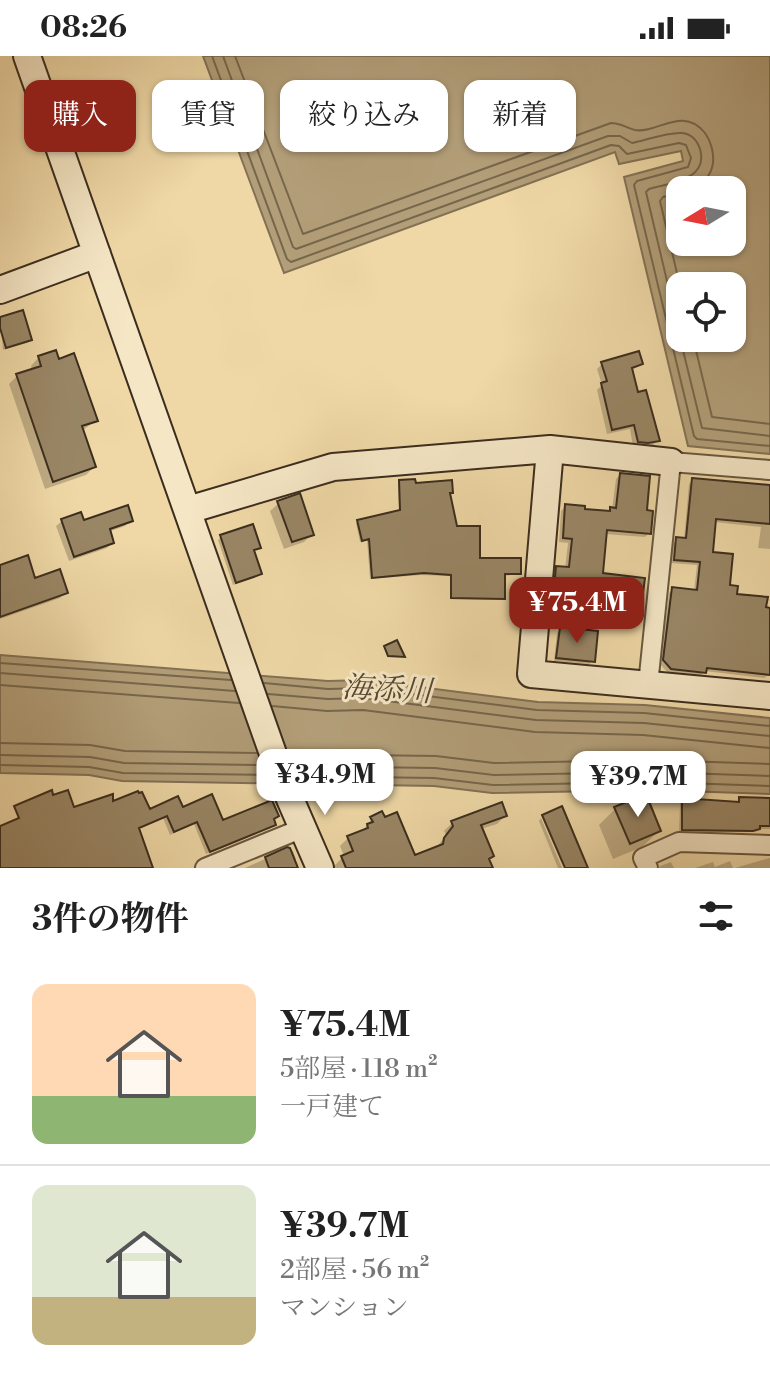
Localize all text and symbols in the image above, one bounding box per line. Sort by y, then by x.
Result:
text: 08:26 [40,9,127,47]
chip: 購入 [24,80,136,152]
chip: 賃貸 [152,80,264,152]
chip: 絞り込み [280,80,448,152]
chip: 新着 [464,80,576,152]
north arrow [666,176,746,256]
map controls [666,176,746,352]
button: locate [666,272,746,352]
pin: ¥75.4M [512,577,642,645]
text: ¥75.4M [527,587,627,619]
water label: 海添川 [341,669,436,711]
pin: ¥34.9M [260,749,390,817]
pin: ¥39.7M [573,751,703,819]
text: ¥34.9M [274,759,376,791]
text: ¥39.7M [589,761,687,793]
icon: filters [694,894,738,938]
text: 3件の物件 [32,899,188,941]
text: ¥75.4M [280,1005,410,1047]
icon: home [96,1016,192,1112]
text: 5部屋 · 118 m² [280,1053,437,1085]
text: 一戸建て [280,1091,384,1123]
text: ¥39.7M [280,1206,409,1248]
icon: home [96,1217,192,1313]
text: 2部屋 · 56 m² [280,1254,429,1286]
text: マンション [280,1292,409,1324]

